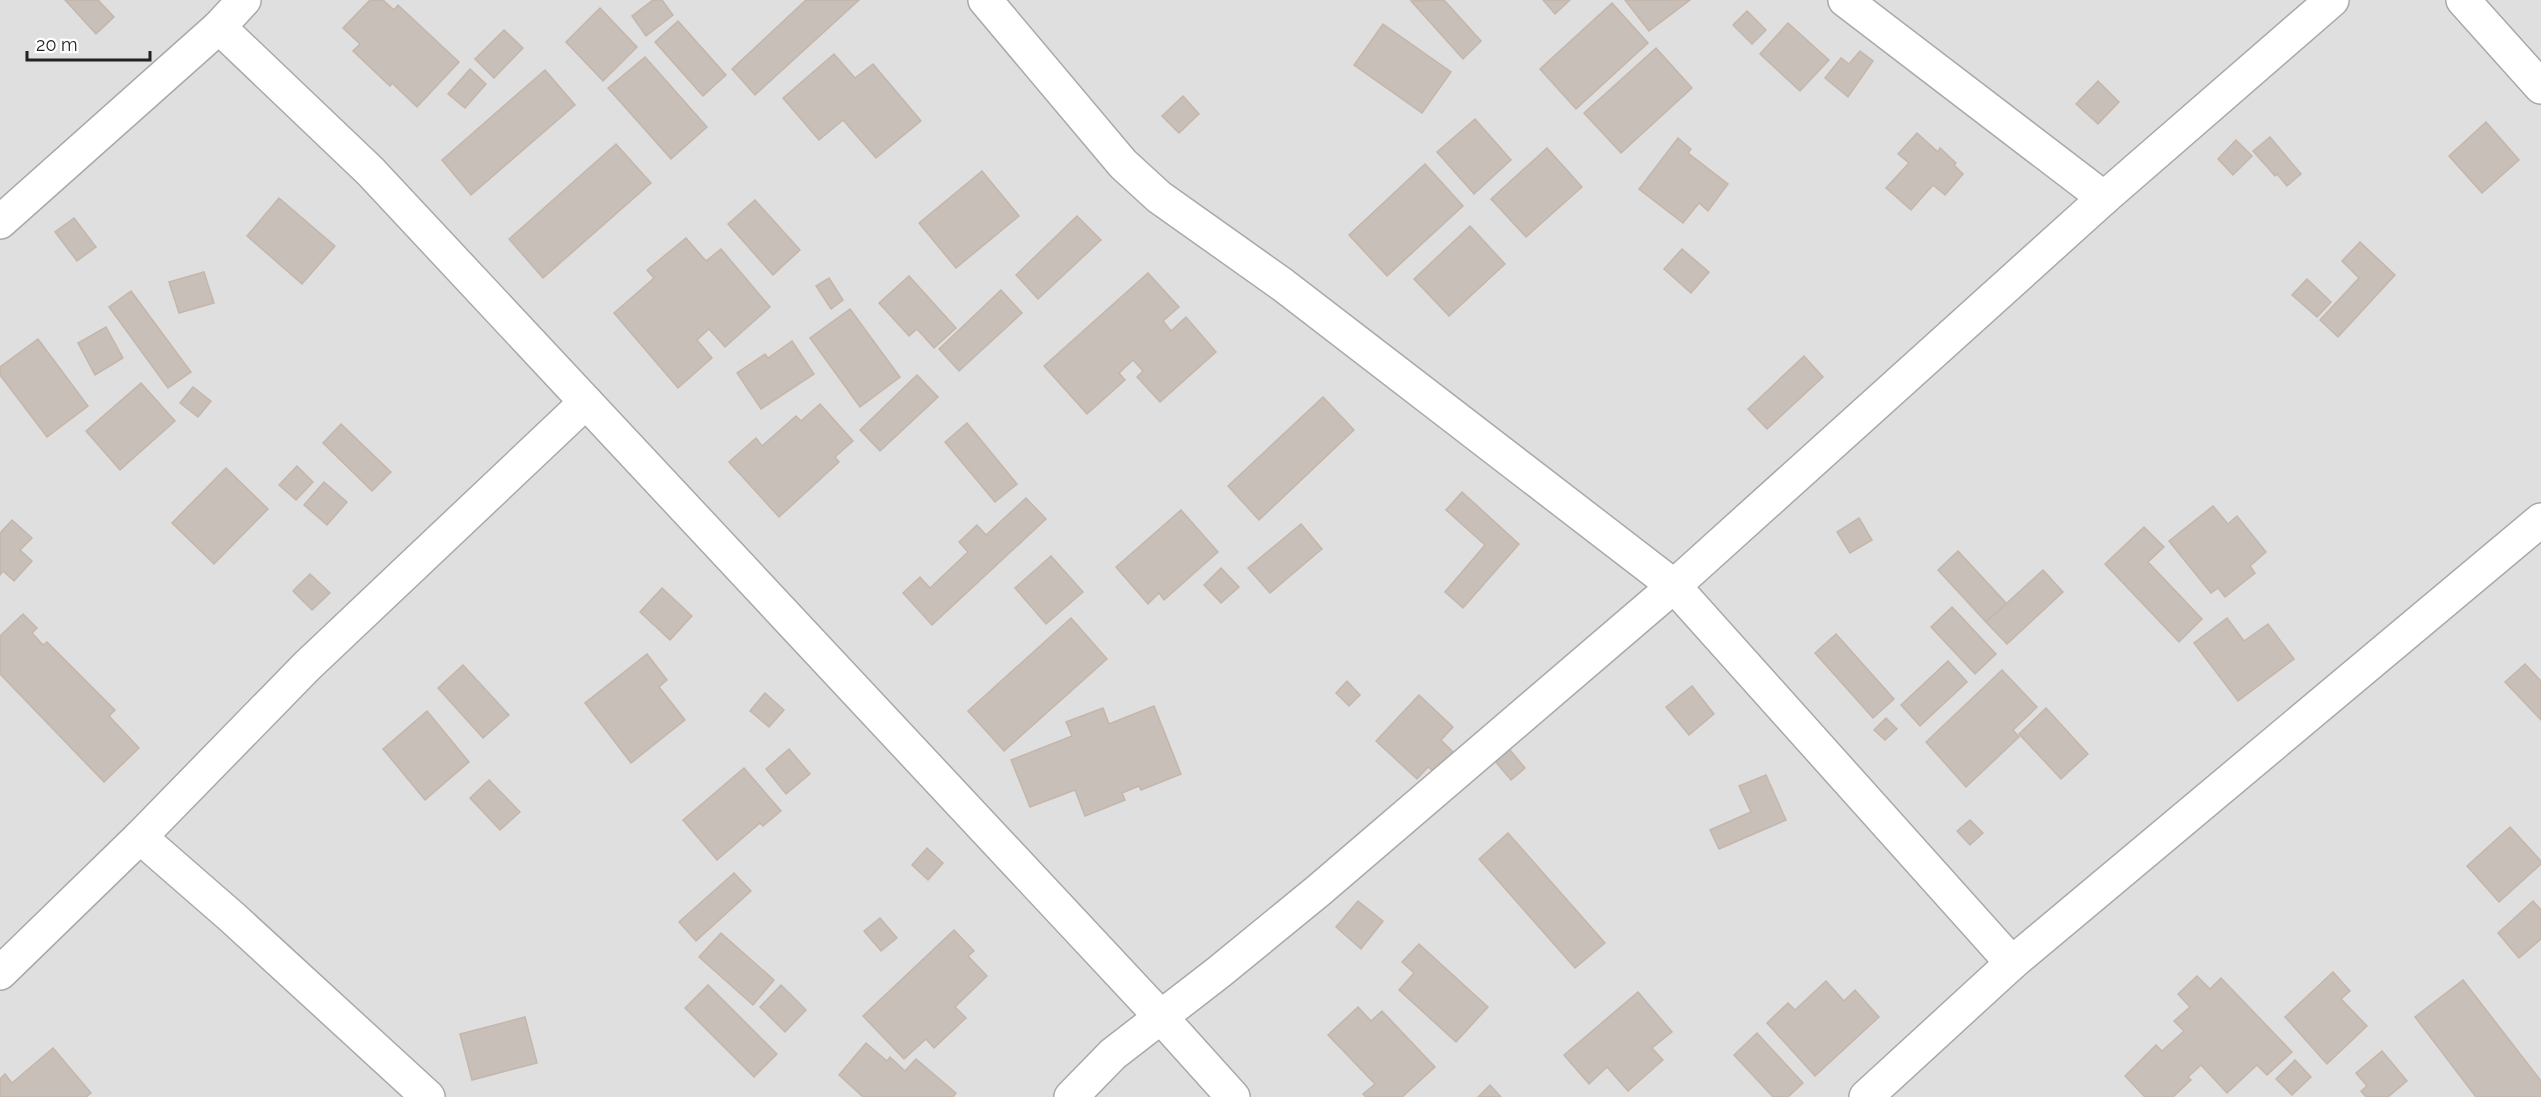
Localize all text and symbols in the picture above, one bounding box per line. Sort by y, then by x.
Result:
scale bar [27,24,150,62]
text: 20 m [36,34,78,55]

